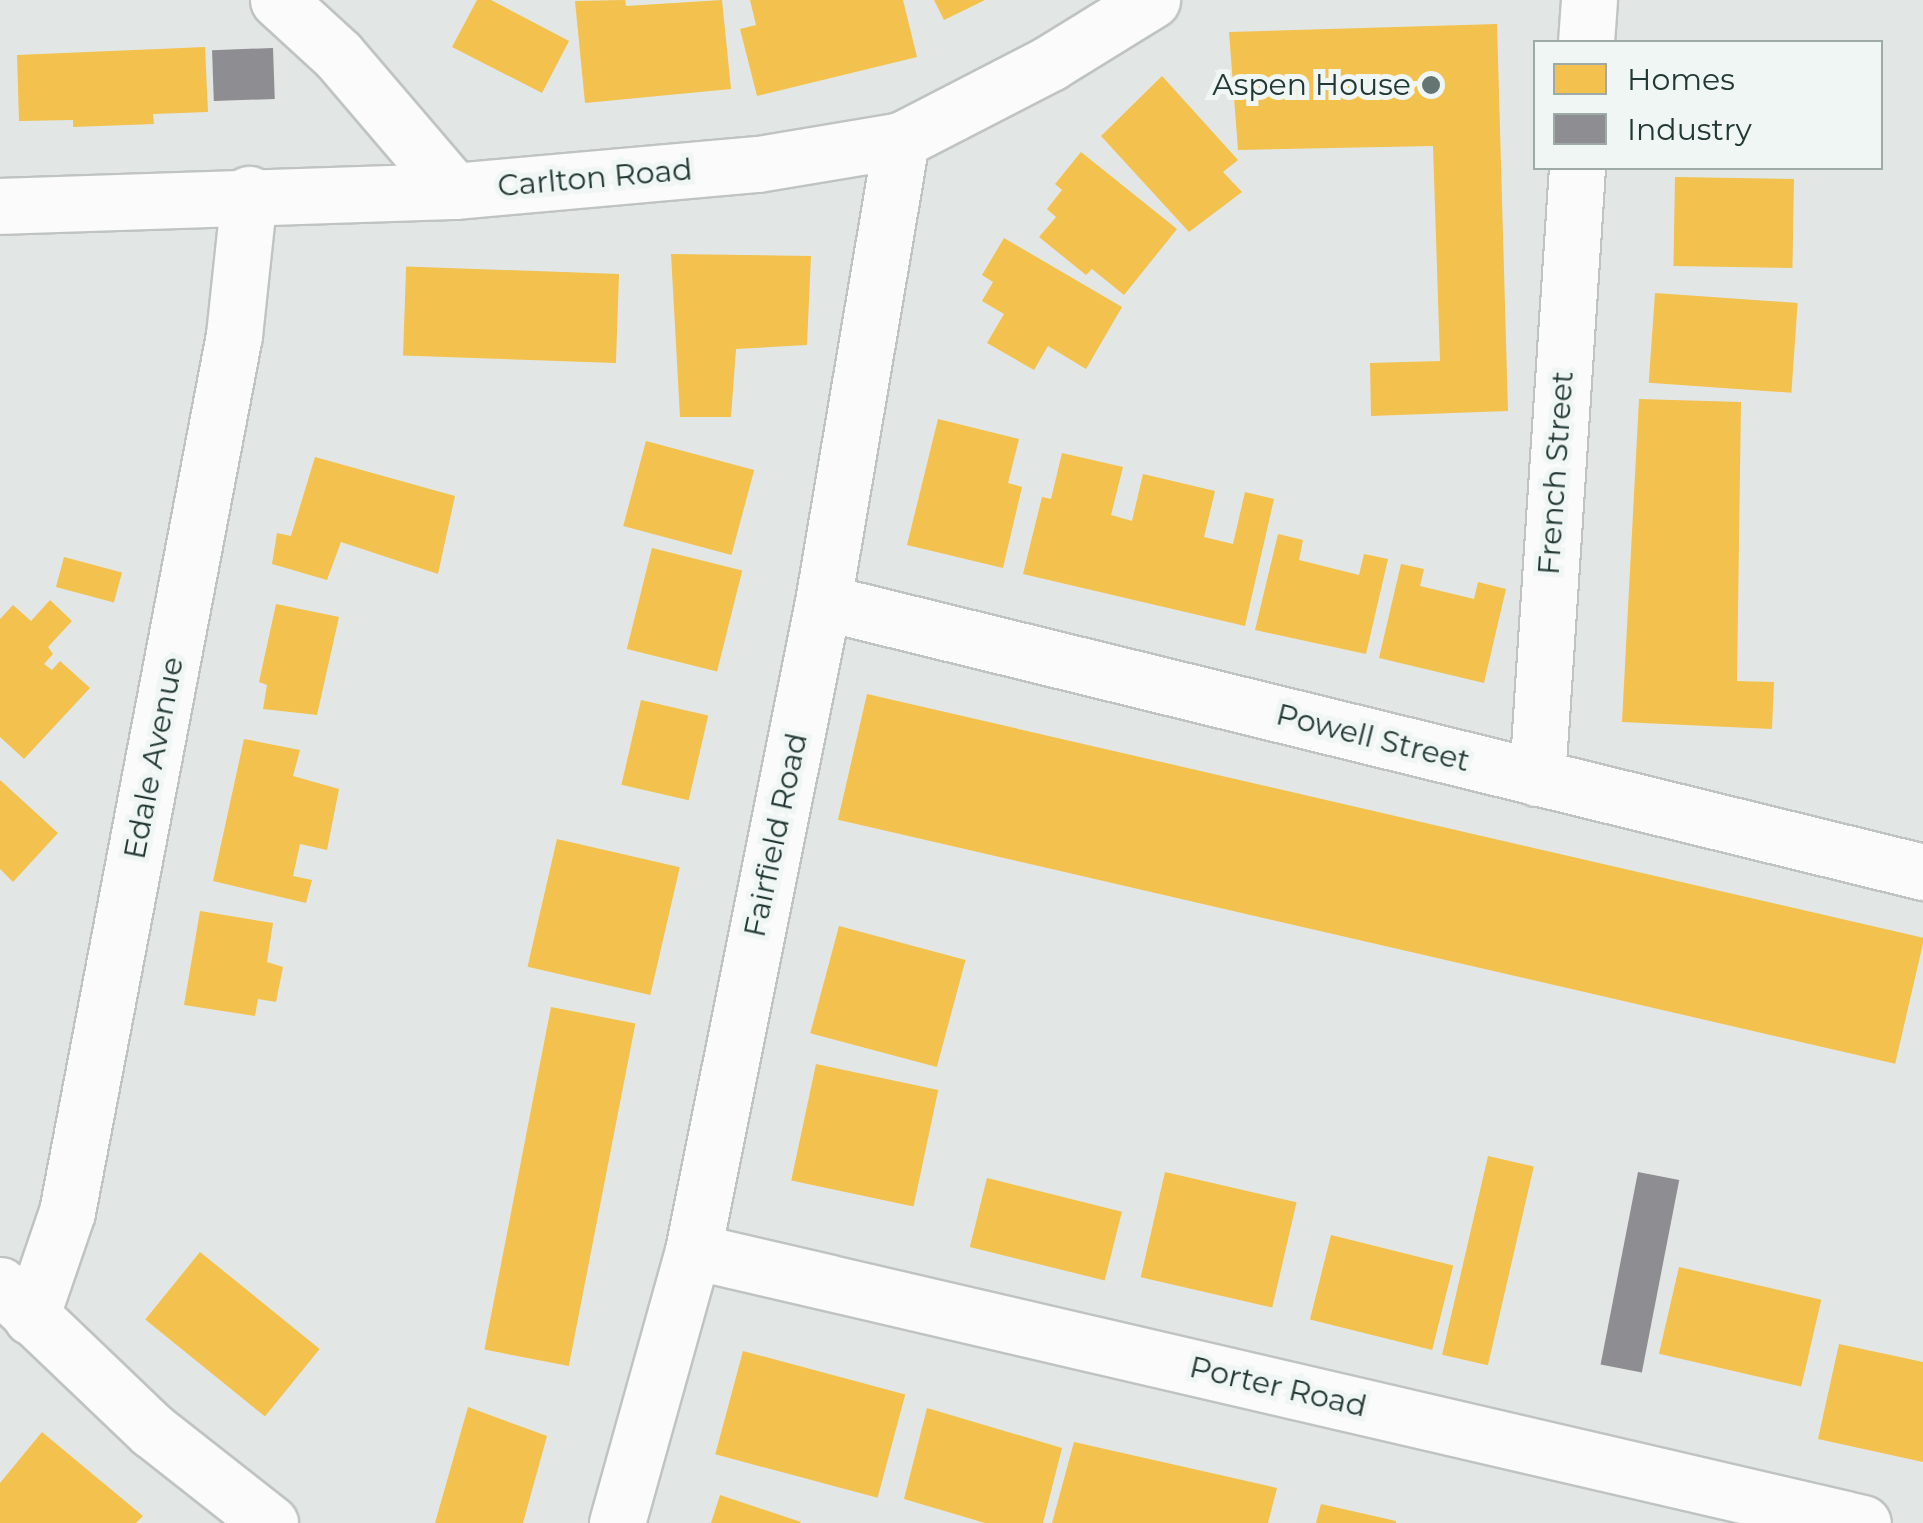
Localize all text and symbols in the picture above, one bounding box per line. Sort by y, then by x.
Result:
legend [1533,40,1883,170]
text: Homes [1627,61,1735,98]
place label: Aspen House [1212,67,1411,103]
marker: Aspen House [1420,74,1442,96]
text: Industry [1627,111,1752,148]
street label: Carlton Road [496,152,694,204]
street label: French Street [1531,370,1581,576]
street label: Edale Avenue [117,654,191,862]
street label: Powell Street [1272,697,1474,779]
street label: Fairfield Road [737,730,815,940]
street label: Porter Road [1186,1349,1370,1425]

